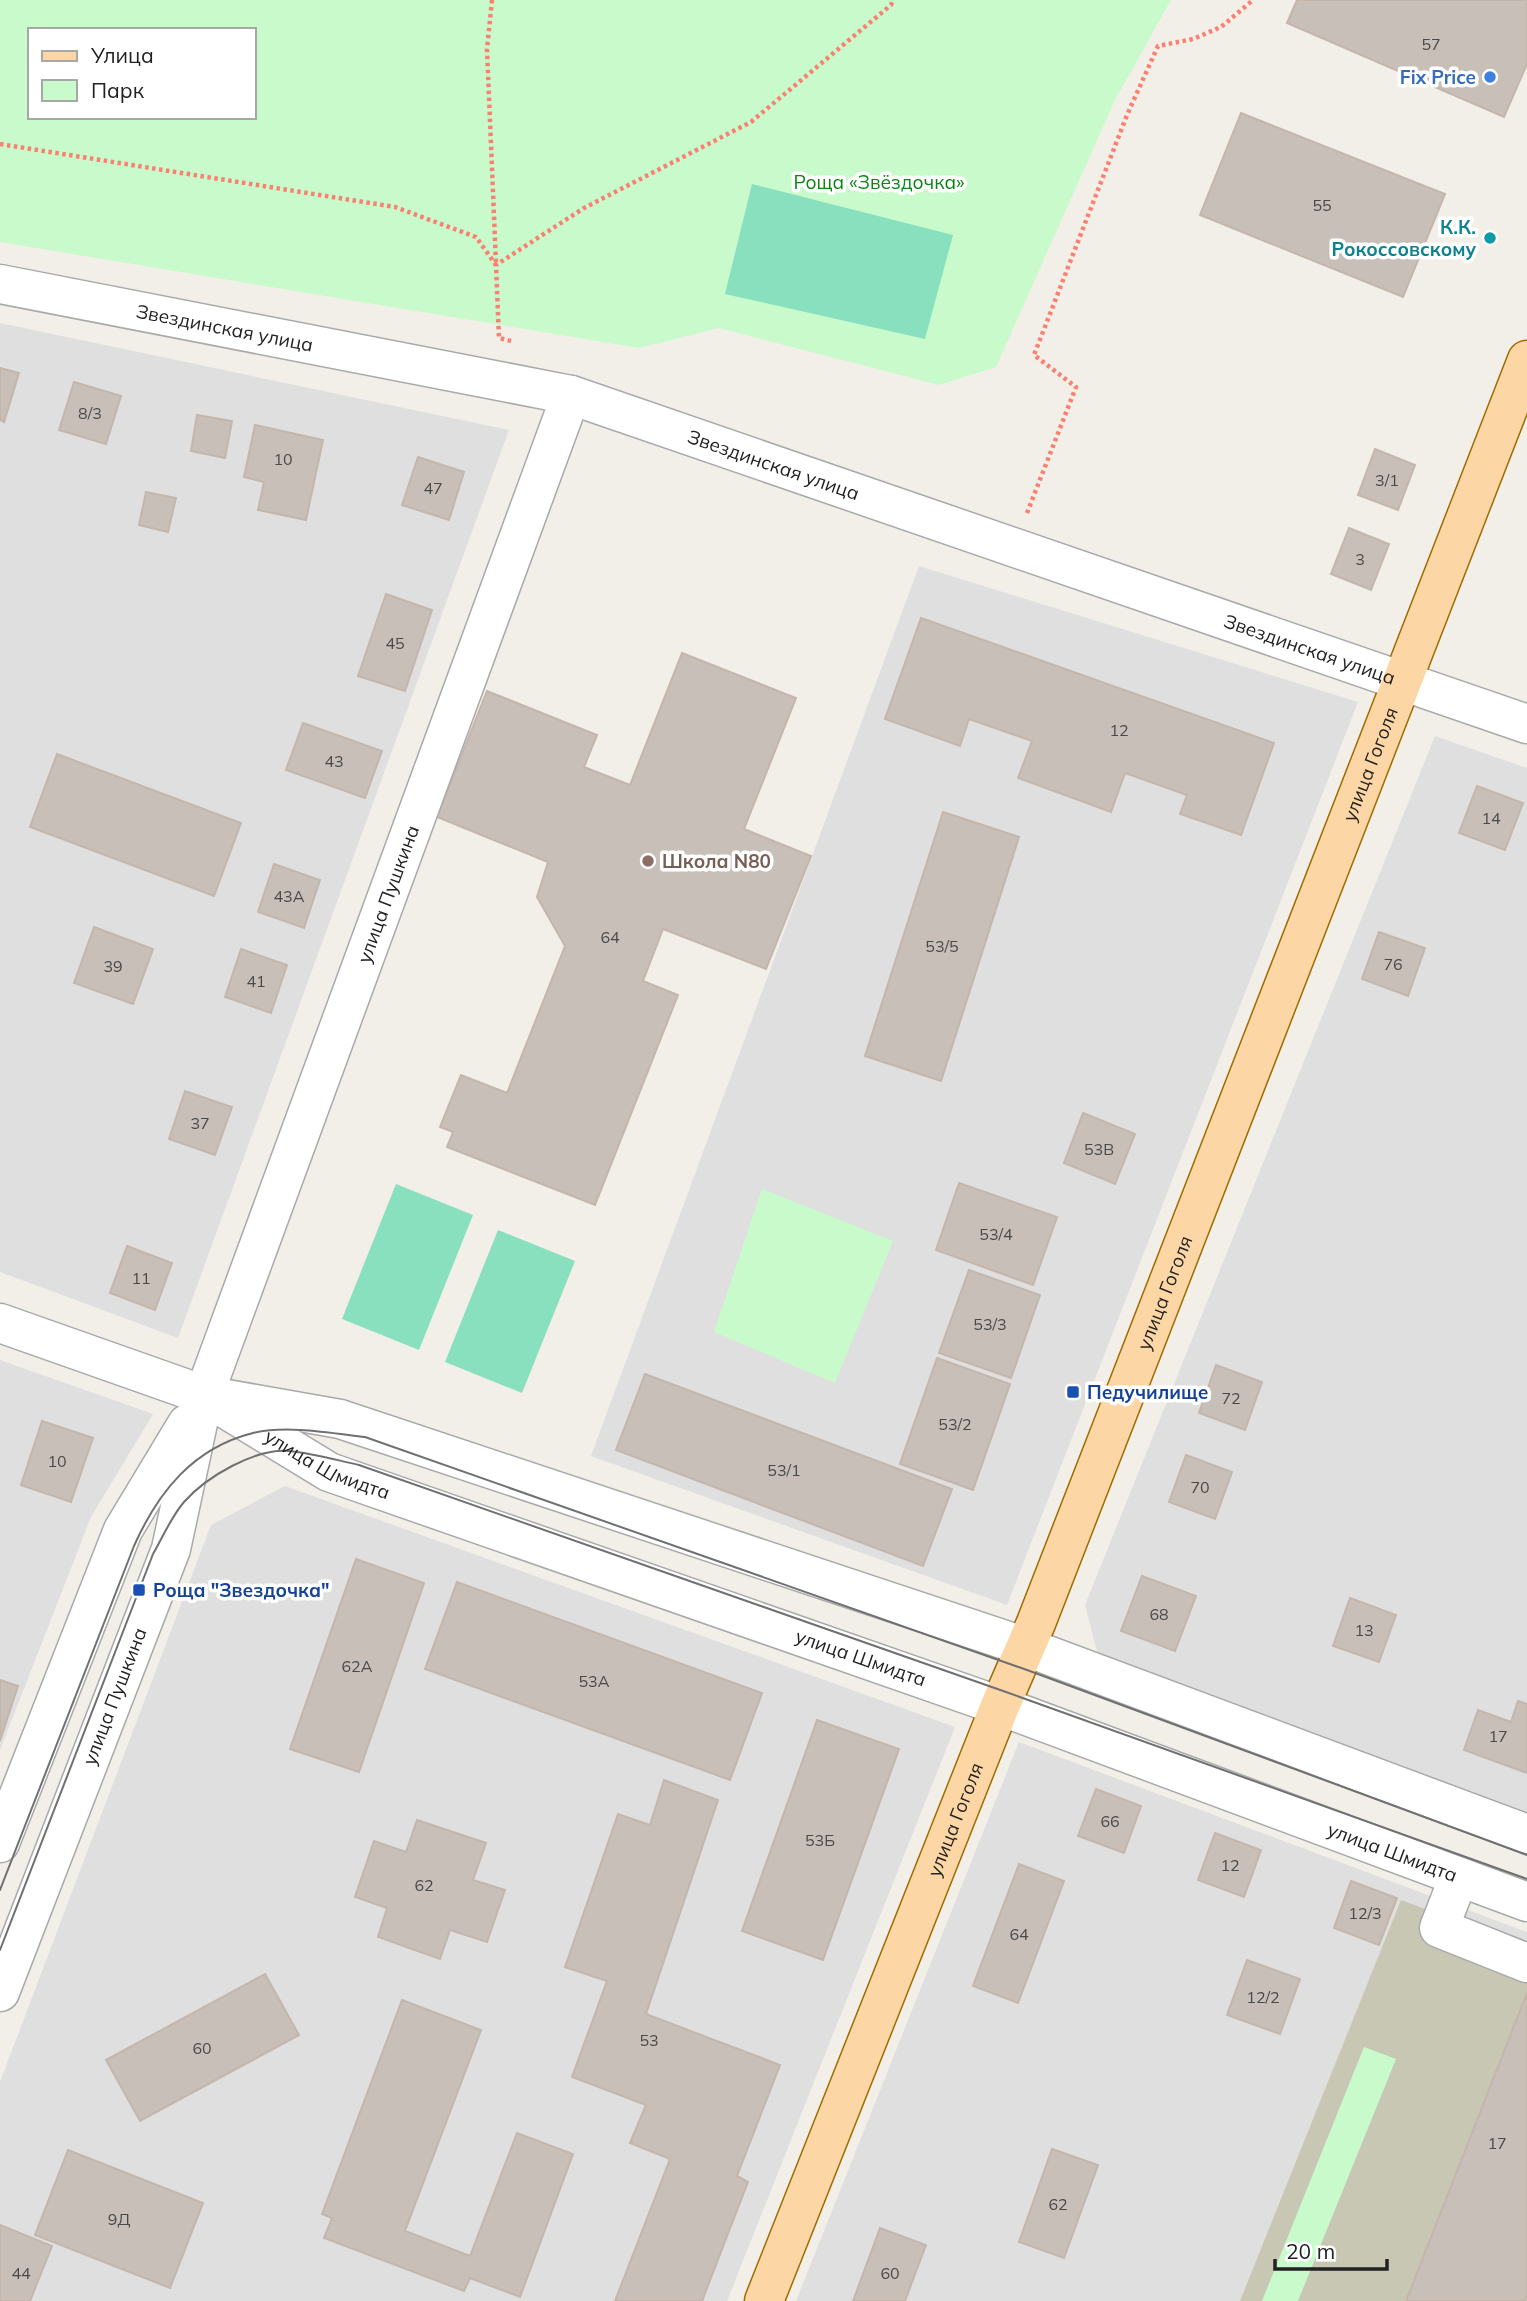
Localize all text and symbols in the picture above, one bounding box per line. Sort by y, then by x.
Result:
legend [28,28,256,119]
house number: 57 [1421,34,1441,54]
text: Улица [90,42,154,68]
place label: Fix Price [1400,65,1476,89]
marker: Fix Price [1482,69,1498,85]
text: Парк [91,77,145,103]
park label: Роща «Звёздочка» [793,170,965,194]
house number: 55 [1312,195,1332,215]
place label: К.К. Рокоссовскому [1332,215,1476,261]
marker: К.К. Рокоссовскому [1482,230,1498,246]
street label: Звездинская улица [134,299,315,357]
house number: 8/3 [78,403,102,423]
street label: Звездинская улица [685,424,863,505]
house number: 10 [273,449,293,469]
house number: 3/1 [1375,470,1399,490]
house number: 47 [423,478,443,498]
house number: 3 [1355,549,1365,569]
street label: Звездинская улица [1221,609,1399,690]
house number: 45 [385,633,405,653]
street label: улица Гоголя [1337,704,1403,825]
house number: 12 [1109,720,1129,740]
house number: 43 [324,751,344,771]
house number: 14 [1481,808,1501,828]
street label: улица Пушкина [352,822,424,966]
place label: Школа N80 [662,849,771,873]
marker: Школа N80 [640,853,656,869]
house number: 43А [274,886,305,906]
house number: 64 [600,927,620,947]
house number: 53/5 [925,936,959,956]
house number: 76 [1383,954,1403,974]
house number: 39 [103,956,123,976]
house number: 41 [246,971,266,991]
house number: 37 [190,1113,210,1133]
house number: 53В [1084,1139,1114,1159]
house number: 53/4 [979,1224,1013,1244]
street label: улица Гоголя [1131,1232,1197,1353]
house number: 11 [131,1268,151,1288]
house number: 53/3 [973,1314,1007,1334]
place label: Педучилище [1087,1380,1208,1404]
marker: Педучилище [1065,1384,1081,1400]
house number: 72 [1221,1388,1241,1408]
house number: 53/2 [938,1414,972,1434]
street label: улица Шмидта [260,1424,393,1504]
house number: 10 [47,1451,67,1471]
house number: 53/1 [767,1460,801,1480]
house number: 70 [1190,1477,1210,1497]
place label: Роща "Звездочка" [153,1578,330,1602]
marker: Роща "Звездочка" [131,1582,147,1598]
house number: 68 [1149,1604,1169,1624]
house number: 13 [1354,1620,1374,1640]
street label: улица Пушкина [77,1624,151,1768]
street label: улица Шмидта [792,1624,930,1691]
house number: 62А [342,1656,373,1676]
house number: 53А [579,1671,610,1691]
house number: 17 [1488,1726,1508,1746]
street label: улица Гоголя [922,1759,988,1880]
house number: 66 [1100,1811,1120,1831]
street label: улица Шмидта [1324,1817,1461,1887]
house number: 53Б [805,1830,835,1850]
house number: 12 [1220,1855,1240,1875]
house number: 62 [414,1875,434,1895]
house number: 12/3 [1348,1903,1382,1923]
house number: 64 [1009,1924,1029,1944]
house number: 12/2 [1246,1987,1280,2007]
house number: 53 [639,2030,659,2050]
house number: 60 [192,2038,212,2058]
house number: 17 [1487,2133,1507,2153]
house number: 62 [1048,2194,1068,2214]
house number: 9Д [108,2209,130,2229]
scale bar [1275,2228,1387,2272]
text: 20 m [1286,2238,1335,2264]
house number: 44 [11,2263,31,2283]
house number: 60 [880,2263,900,2283]

